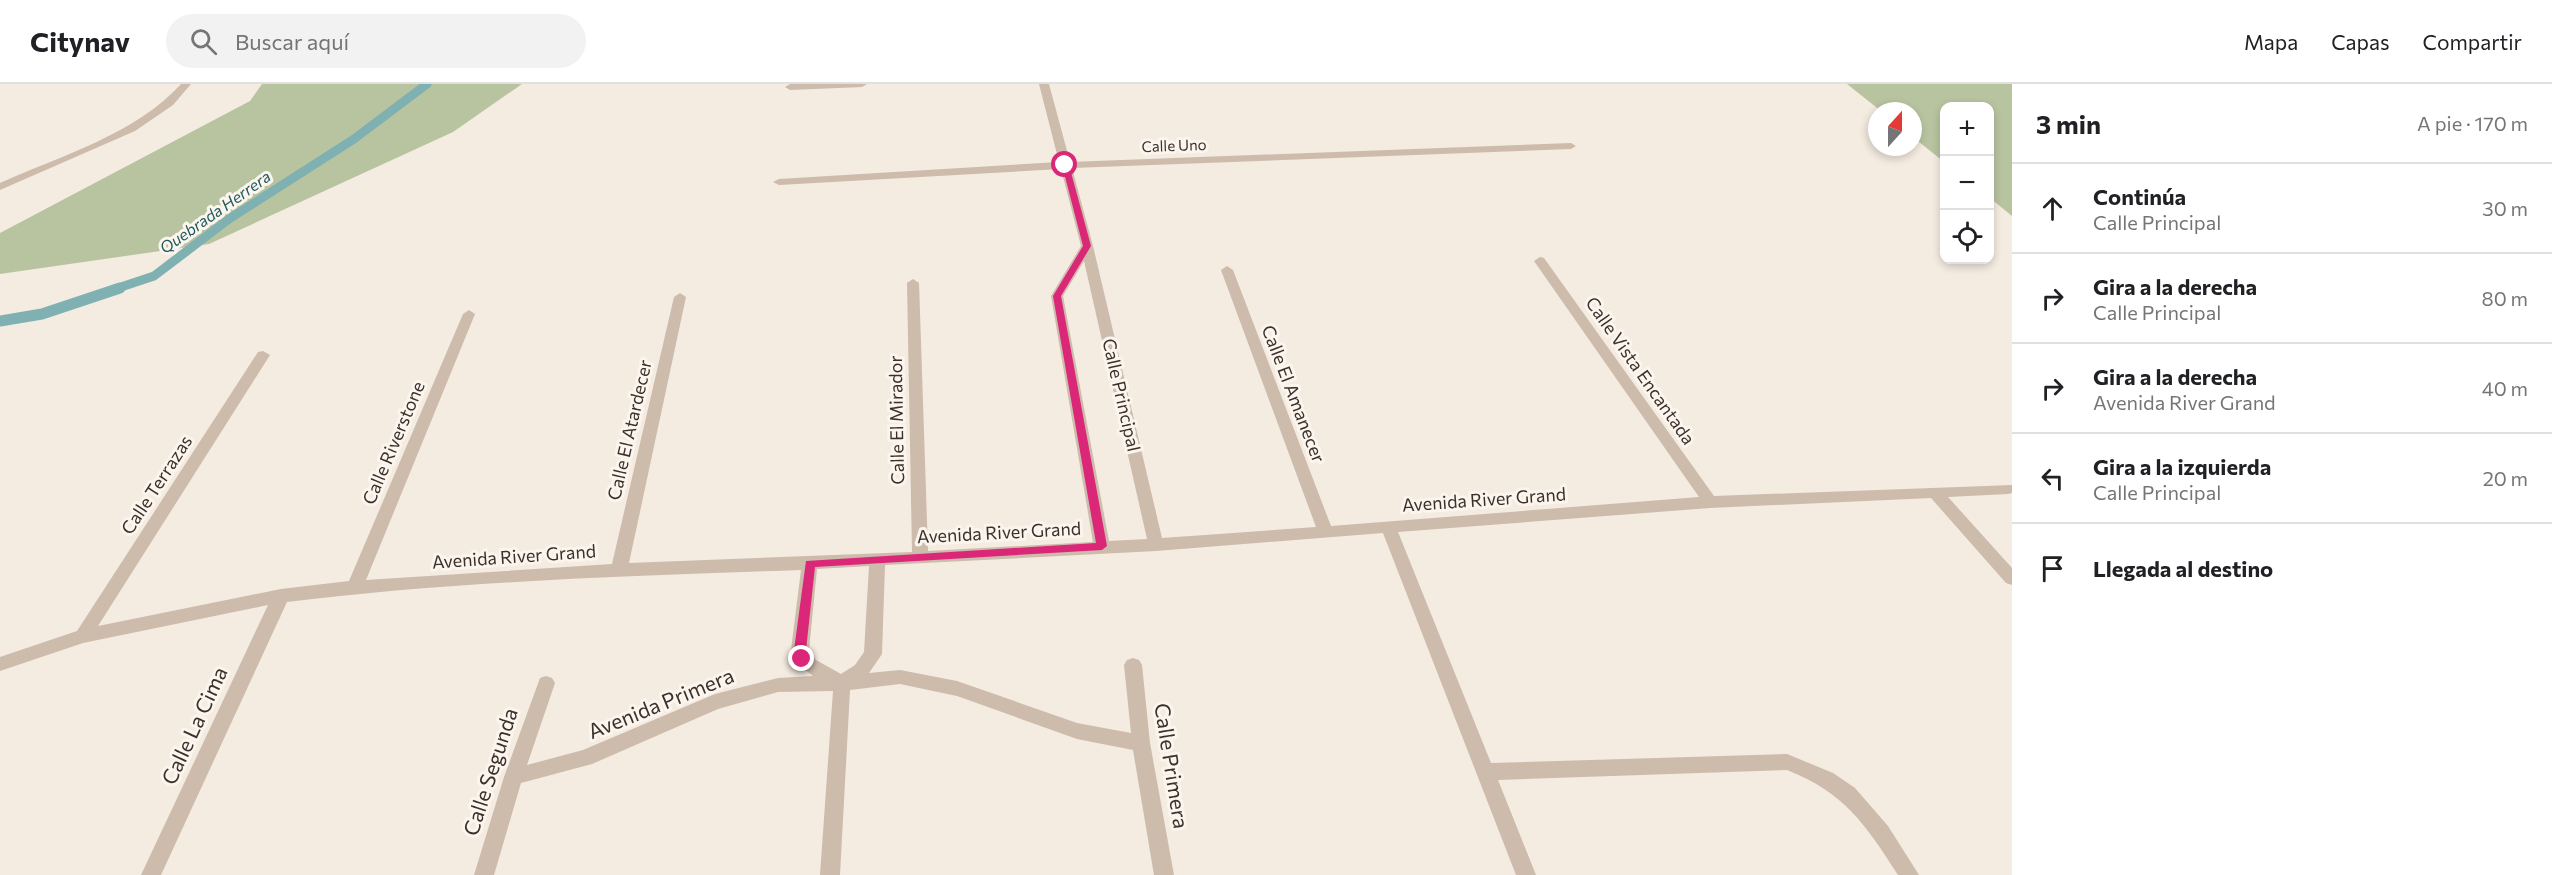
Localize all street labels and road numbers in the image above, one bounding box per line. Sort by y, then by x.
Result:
street label: Calle Uno [1141,135,1207,155]
street label: Calle Vista Encantada [1581,292,1700,449]
street label: Calle El Amanecer [1258,322,1330,465]
street label: Calle Principal [1098,336,1146,453]
street label: Calle El Mirador [884,355,908,485]
street label: Calle El Atardecer [602,357,656,502]
street label: Calle Riverstone [357,378,429,508]
street label: Calle Terrazas [116,431,196,538]
street label: Avenida River Grand [1401,482,1567,516]
street label: Avenida River Grand [916,517,1082,547]
street label: Avenida River Grand [431,539,597,573]
street label: Calle La Cima [155,662,232,788]
street label: Avenida Primera [584,662,737,743]
street label: Calle Primera [1150,701,1195,830]
street label: Calle Segunda [457,705,522,839]

